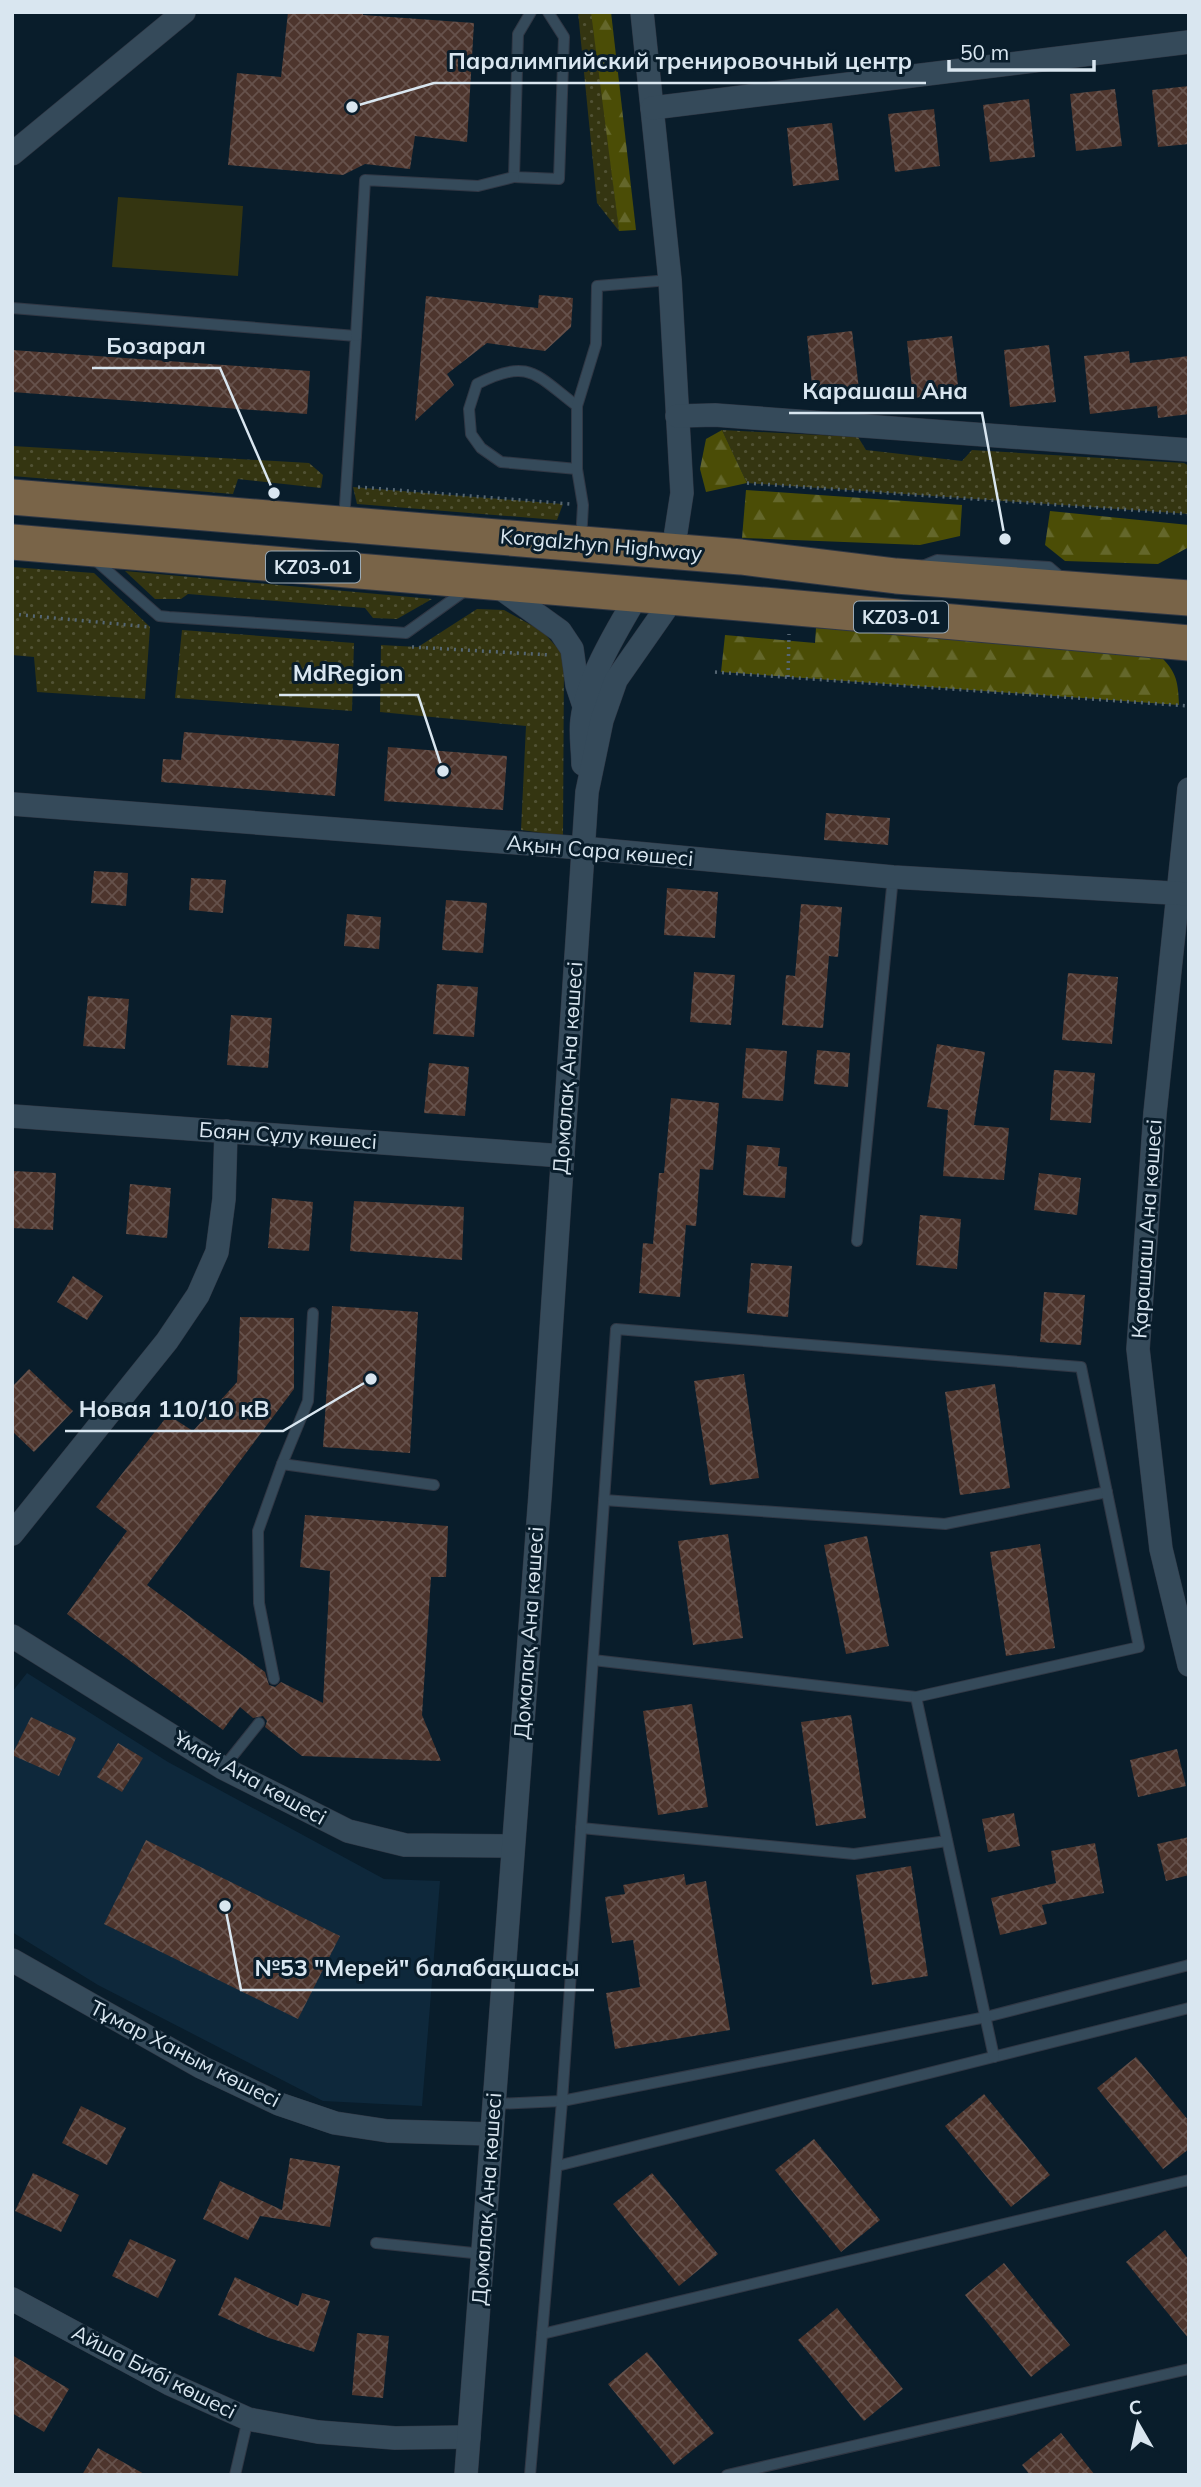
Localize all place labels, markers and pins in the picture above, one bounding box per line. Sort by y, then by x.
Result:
callout: Паралимпийский тренировочный центр [434,39,926,83]
callout: Бозарал [92,324,220,368]
callout: Карашаш Ана [789,369,982,413]
callout: MdRegion [279,651,418,695]
callout: Новая 110/10 кВ [65,1387,283,1431]
callout: №53 "Мерей" балабақшасы [241,1946,594,1990]

